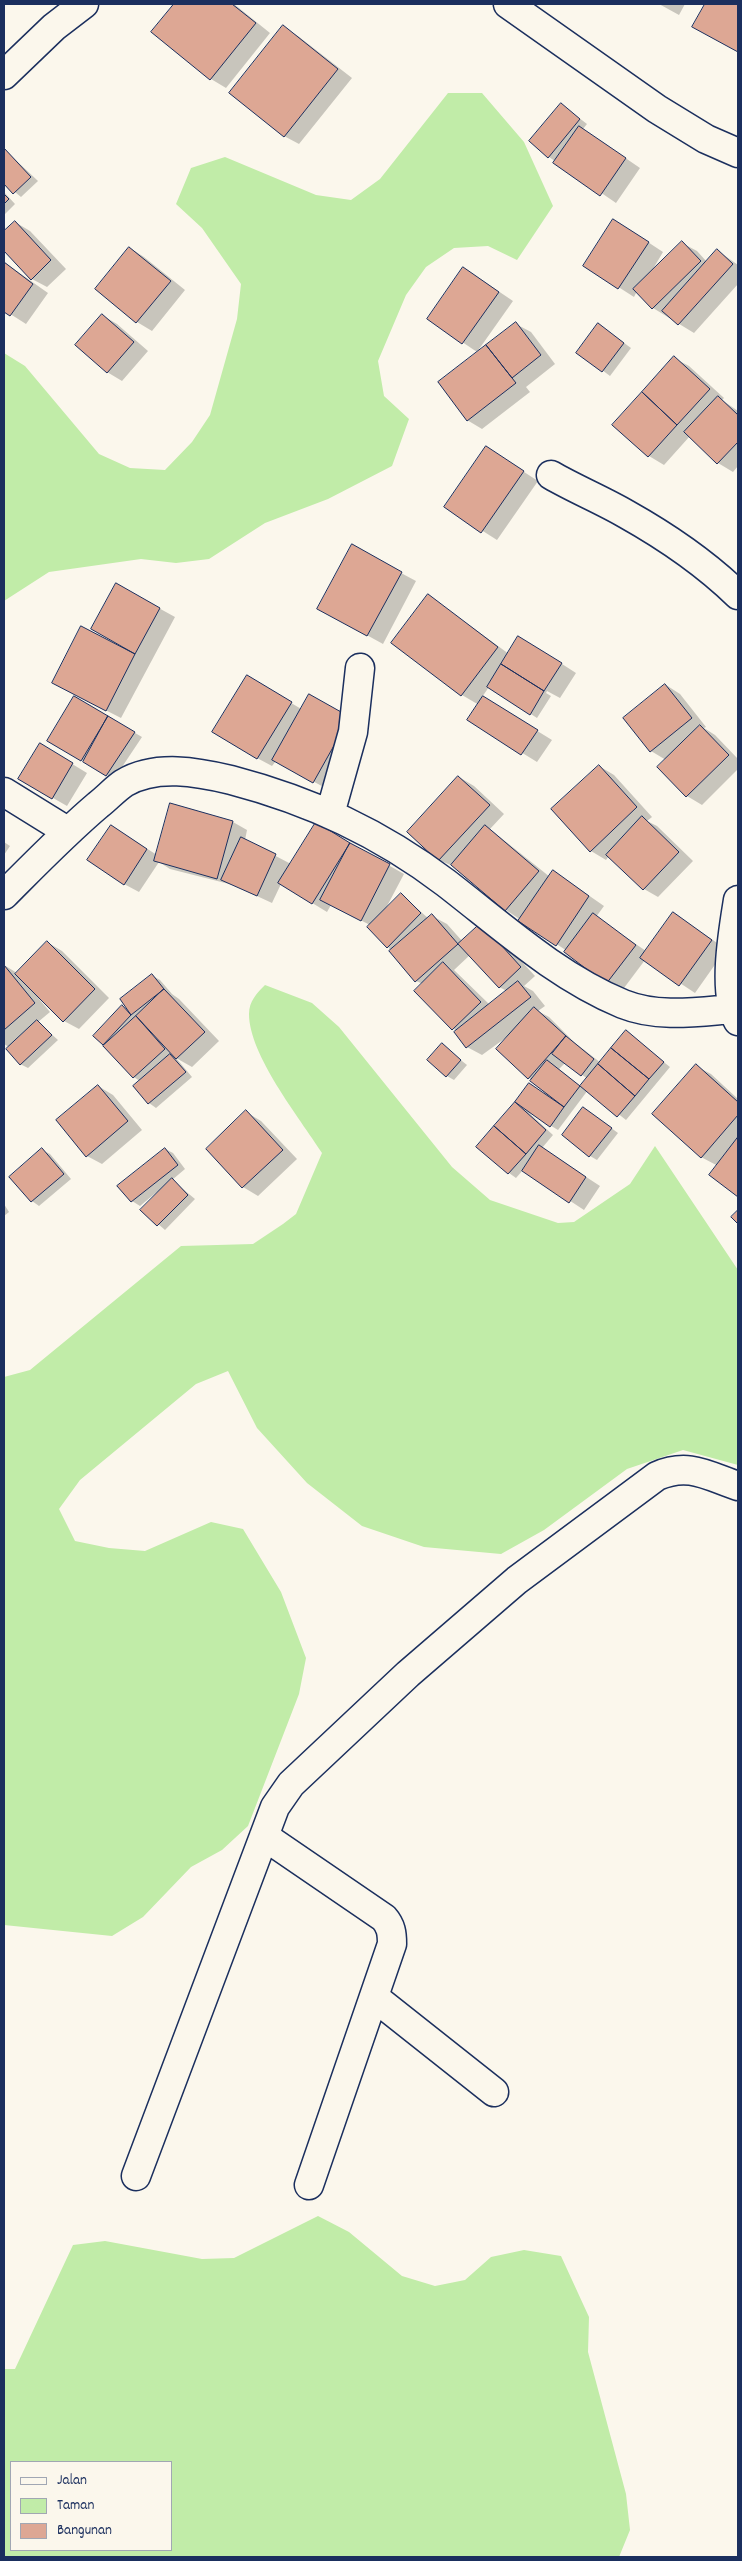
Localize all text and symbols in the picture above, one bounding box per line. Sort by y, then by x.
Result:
legend [10,2461,172,2551]
text: Jalan [57,2470,87,2492]
text: Taman [57,2495,94,2517]
text: Bangunan [57,2520,112,2542]

